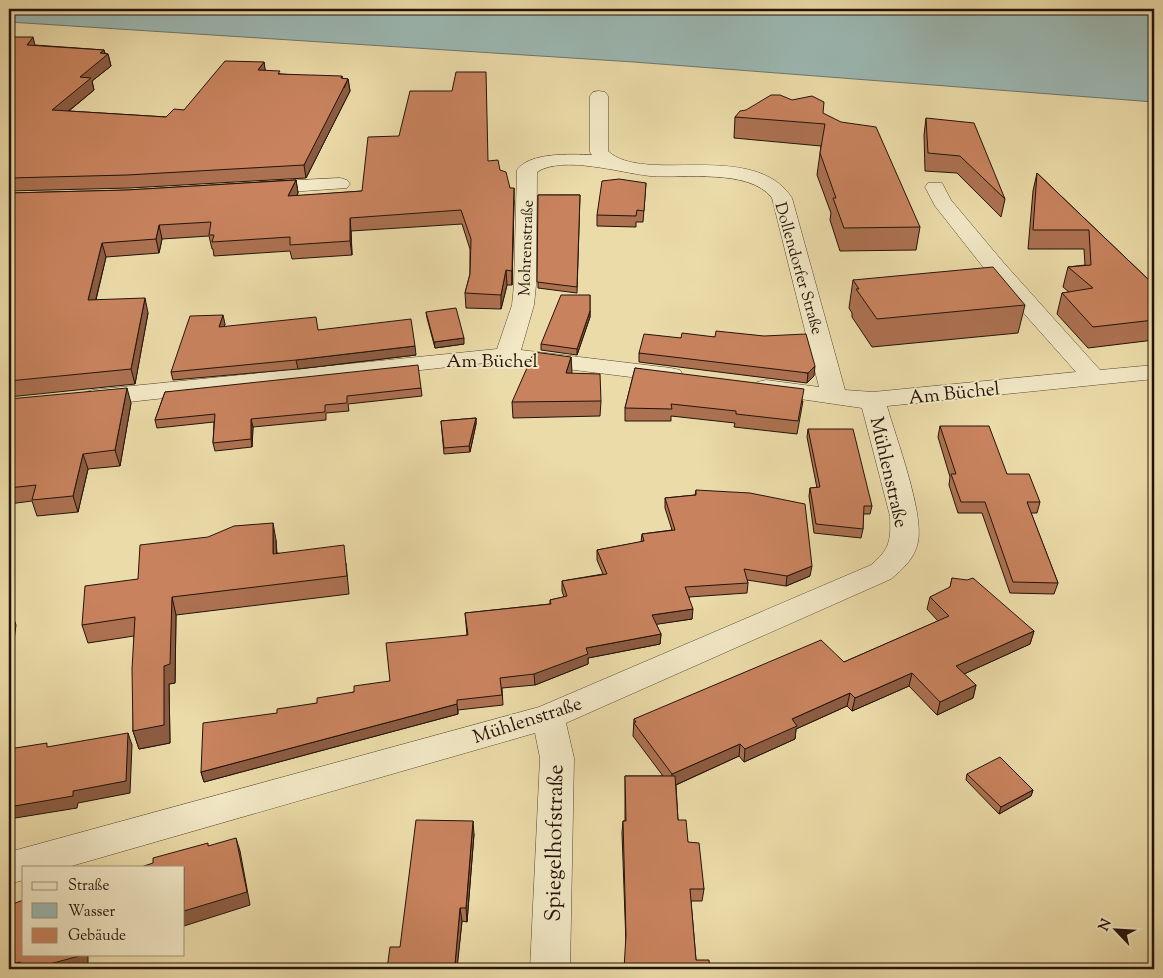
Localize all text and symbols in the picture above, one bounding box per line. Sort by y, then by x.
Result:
street label: Mohrenstraße [514,200,541,297]
street label: Dollendorfer Straße [768,200,828,338]
street label: Am Büchel [446,349,538,376]
street label: Am Büchel [907,376,1001,413]
street label: Mühlenstraße [862,414,913,531]
street label: Mühlenstraße [470,691,586,752]
street label: Spiegelhofstraße [539,764,573,922]
legend [22,866,185,956]
text: Straße [68,876,110,897]
text: Wasser [68,902,115,923]
north arrow [1090,906,1140,956]
text: N [1095,916,1117,935]
text: Gebäude [68,926,126,947]

